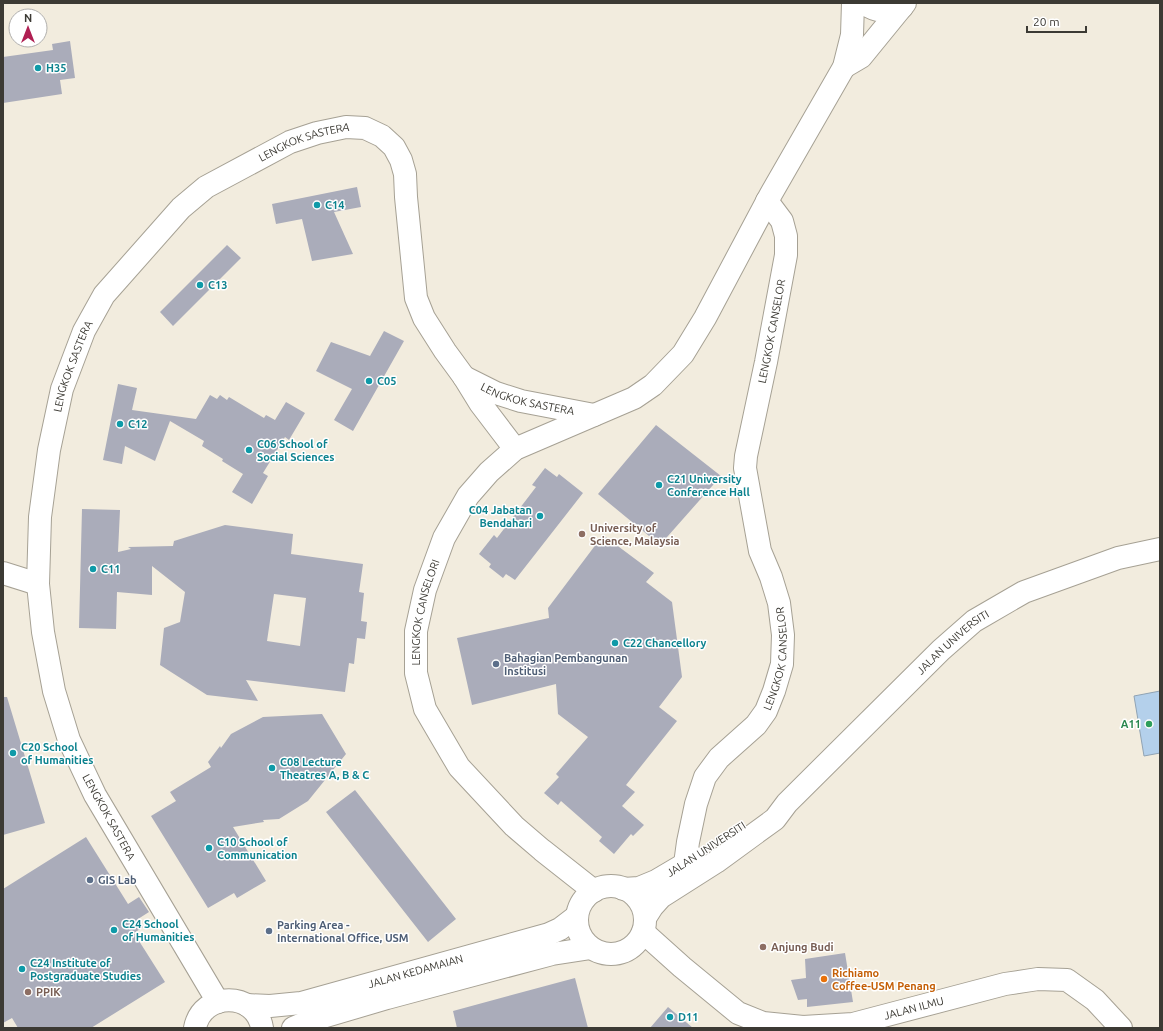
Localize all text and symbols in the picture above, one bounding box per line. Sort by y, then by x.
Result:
north arrow [8,8,48,48]
scale bar [1027,8,1086,34]
text: N [24,12,32,24]
text: 20 m [1033,15,1060,28]
place label: H35 [46,62,66,74]
marker: H35 [33,63,43,73]
street label: LENGKOK SASTERA [257,121,351,164]
place label: C14 [325,199,344,211]
marker: C14 [312,200,322,210]
street label: LENGKOK CANSELOR [756,278,787,384]
place label: C13 [208,279,227,291]
marker: C13 [195,280,205,290]
street label: LENGKOK SASTERA [51,318,95,413]
place label: C05 [377,375,396,387]
marker: C05 [364,376,374,386]
street label: LENGKOK SASTERA [479,380,576,417]
place label: C12 [128,418,147,430]
marker: C12 [115,419,125,429]
place label: C06 School of Social Sciences [257,438,334,463]
marker: C06 School of Social Sciences [244,445,254,455]
place label: C21 University Conference Hall [667,473,750,498]
marker: C21 University Conference Hall [654,480,664,490]
place label: C04 Jabatan Bendahari [469,504,532,529]
marker: C04 Jabatan Bendahari [535,511,545,521]
place label: University of Science, Malaysia [590,522,679,547]
marker: University of Science, Malaysia [577,529,587,539]
street label: LENGKOK CANSELORI [410,558,442,665]
place label: C11 [101,563,120,575]
marker: C11 [88,564,98,574]
street label: LENGKOK CANSELOR [761,606,789,712]
street label: JALAN UNIVERSITI [914,608,991,677]
place label: C22 Chancellory [623,637,707,649]
marker: C22 Chancellory [610,638,620,648]
place label: Bahagian Pembangunan Institusi [504,652,628,677]
marker: Bahagian Pembangunan Institusi [491,659,501,669]
place label: A11 [1121,718,1141,730]
marker: A11 [1144,719,1154,729]
place label: C20 School of Humanities [21,741,93,766]
marker: C20 School of Humanities [8,748,18,758]
place label: C08 Lecture Theatres A, B & C [280,756,369,781]
marker: C08 Lecture Theatres A, B & C [267,763,277,773]
street label: LENGKOK SASTERA [80,772,138,863]
street label: JALAN UNIVERSITI [664,819,748,879]
place label: C10 School of Communication [217,836,297,861]
marker: C10 School of Communication [204,843,214,853]
place label: GIS Lab [98,874,137,886]
marker: GIS Lab [85,875,95,885]
place label: C24 School of Humanities [122,918,194,943]
place label: Parking Area - International Office, USM [277,919,409,944]
marker: C24 School of Humanities [109,925,119,935]
marker: Parking Area - International Office, USM [264,926,274,936]
place label: Anjung Budi [771,941,834,953]
marker: Anjung Budi [758,942,768,952]
street label: JALAN KEDAMAIAN [367,952,464,990]
place label: C24 Institute of Postgraduate Studies [30,957,141,982]
marker: C24 Institute of Postgraduate Studies [17,964,27,974]
place label: Richiamo Coffee-USM Penang [832,967,936,992]
marker: Richiamo Coffee-USM Penang [819,974,829,984]
place label: PPIK [36,986,61,998]
marker: PPIK [23,987,33,997]
street label: JALAN ILMU [883,994,945,1022]
place label: D11 [678,1011,698,1023]
marker: D11 [665,1012,675,1022]

